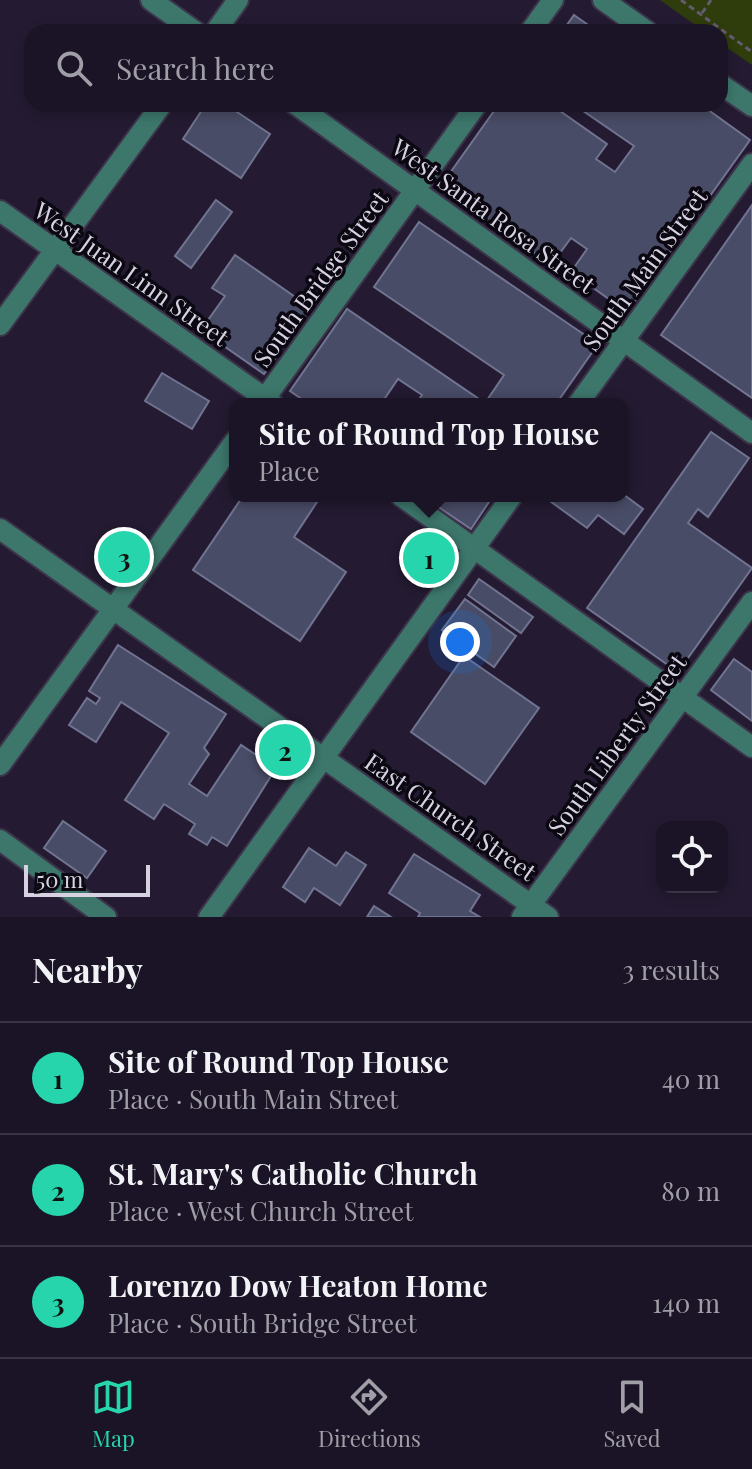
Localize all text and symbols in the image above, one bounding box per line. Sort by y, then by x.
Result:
search box [24,24,728,112]
icon: search [52,46,96,90]
text: Search here [116,48,275,88]
street label: West Santa Rosa Street [385,130,602,300]
street label: South Main Street [574,181,714,357]
street label: South Bridge Street [245,183,395,372]
street label: West Juan Linn Street [27,193,236,353]
popup [229,398,629,502]
text: Site of Round Top House [259,413,599,453]
text: Place [259,453,320,488]
pin: 3 [98,527,150,587]
pin: 1 [403,528,455,588]
your location [440,622,480,662]
street label: South Liberty Street [539,647,693,841]
pin: 2 [259,720,311,780]
street label: East Church Street [359,745,543,887]
map controls [656,821,728,893]
button: locate [656,821,728,893]
scale bar [24,861,150,897]
text: 50 m [36,864,83,894]
text: Nearby [32,946,143,992]
text: 3 results [623,952,720,987]
text: Site of Round Top House [108,1041,449,1081]
text: 1 [53,1061,63,1096]
text: 40 m [662,1061,720,1096]
text: Place · South Main Street [108,1081,398,1116]
text: St. Mary's Catholic Church [108,1153,478,1193]
text: 2 [51,1173,65,1208]
text: 80 m [661,1173,720,1208]
text: Place · West Church Street [108,1193,413,1228]
text: Lorenzo Dow Heaton Home [108,1265,488,1305]
text: 3 [52,1285,64,1320]
text: 140 m [652,1285,720,1320]
text: Place · South Bridge Street [108,1305,417,1340]
tab: Map [91,1375,135,1453]
tab: Directions [318,1375,421,1453]
tab: Saved [603,1375,661,1453]

